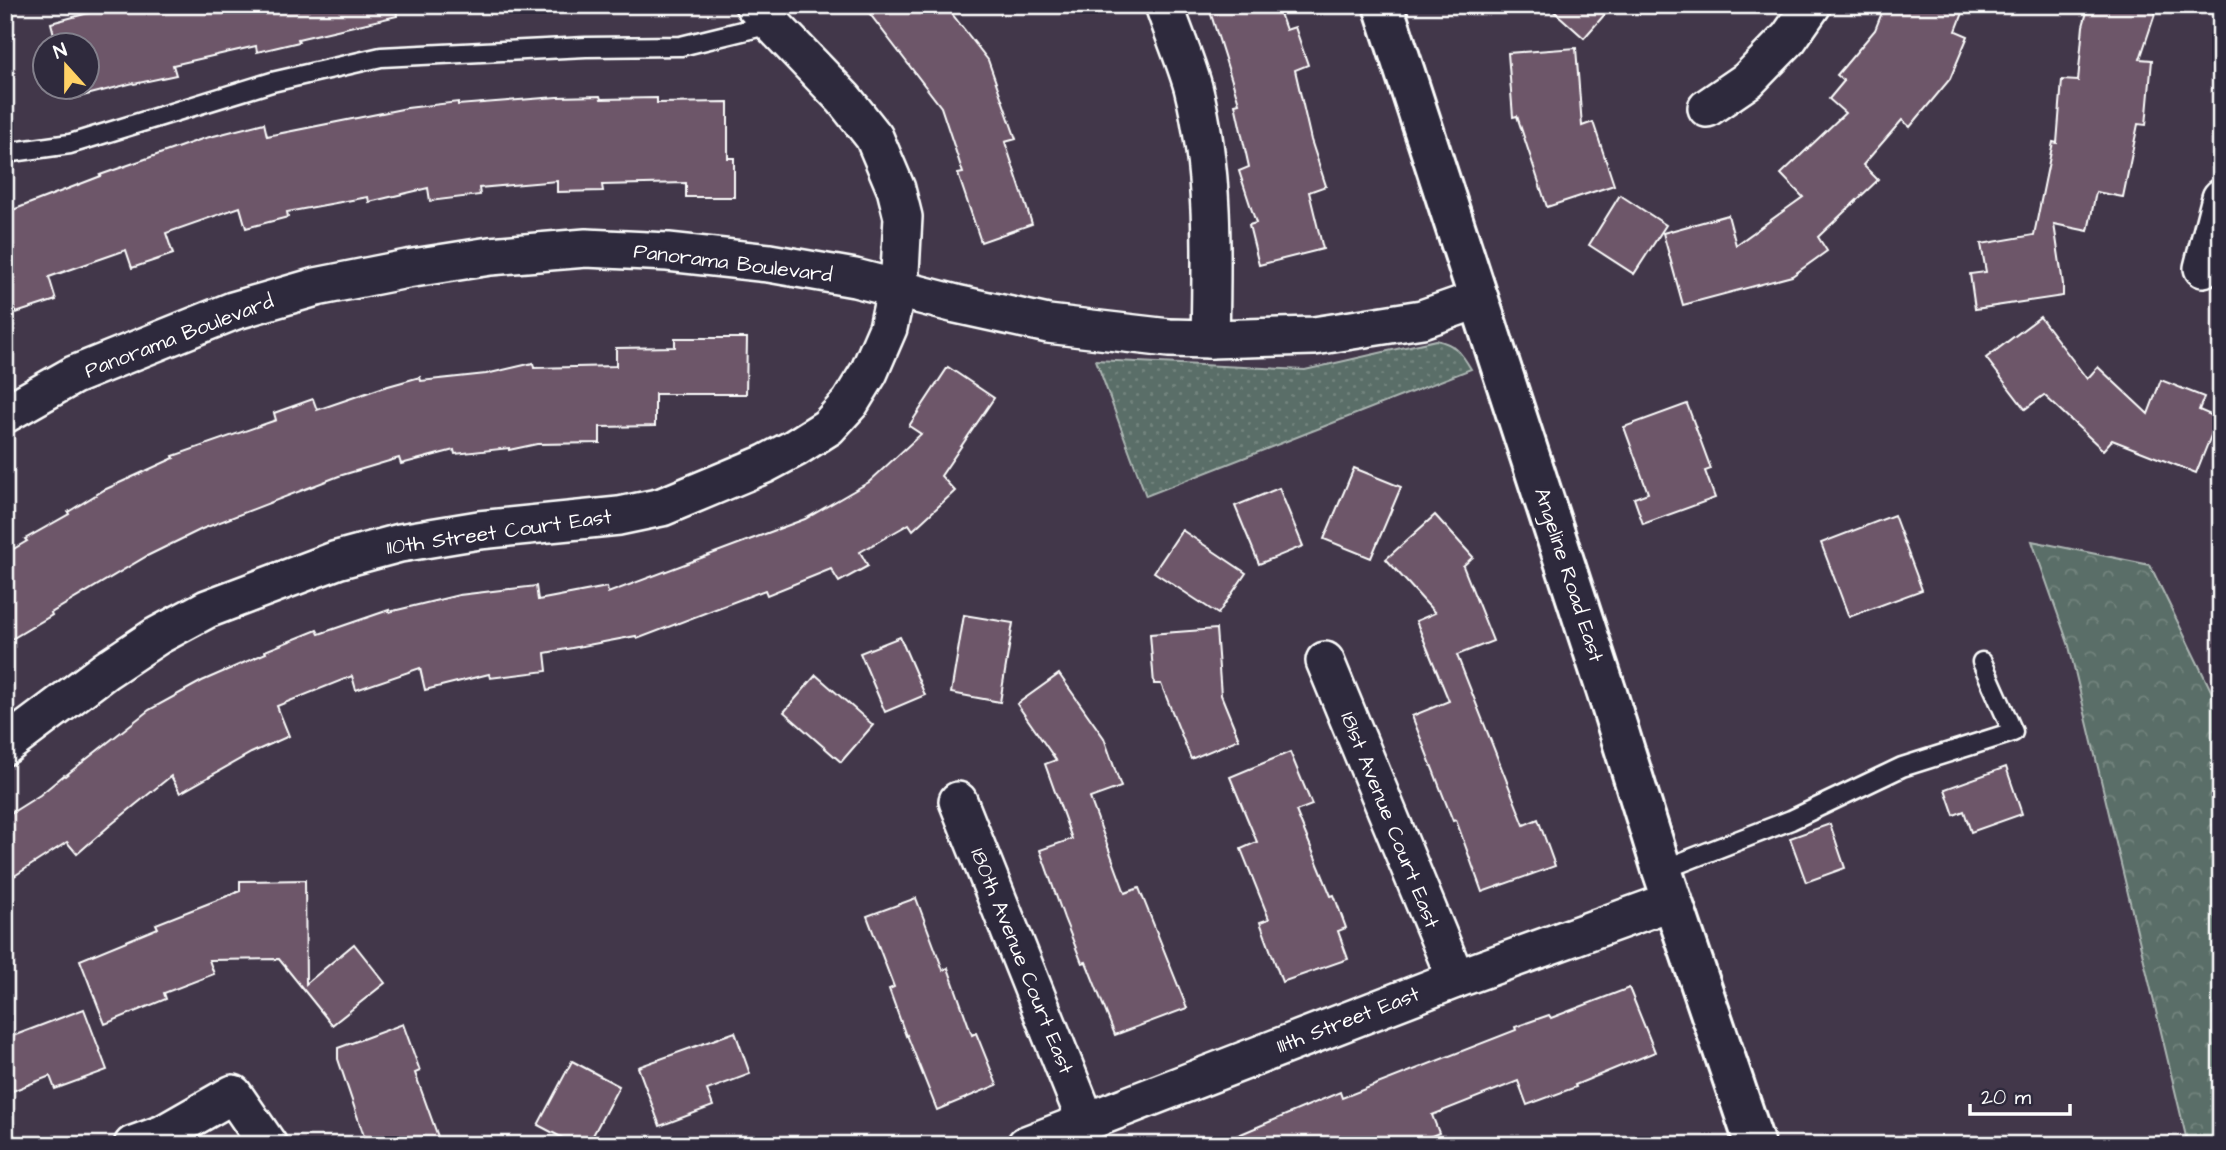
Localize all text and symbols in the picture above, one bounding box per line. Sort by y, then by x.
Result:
north arrow [32,32,102,102]
text: N [50,37,71,66]
street label: Panorama Boulevard [632,236,834,290]
street label: Panorama Boulevard [80,287,278,385]
street label: Angeline Road East [1525,484,1611,667]
street label: 110th Street Court East [385,502,614,562]
street label: 181st Avenue Court East [1333,707,1447,933]
street label: 180th Avenue Court East [963,844,1081,1079]
street label: 111th Street East [1272,979,1424,1061]
scale bar [1970,1073,2070,1117]
text: 20 m [1981,1083,2032,1112]

